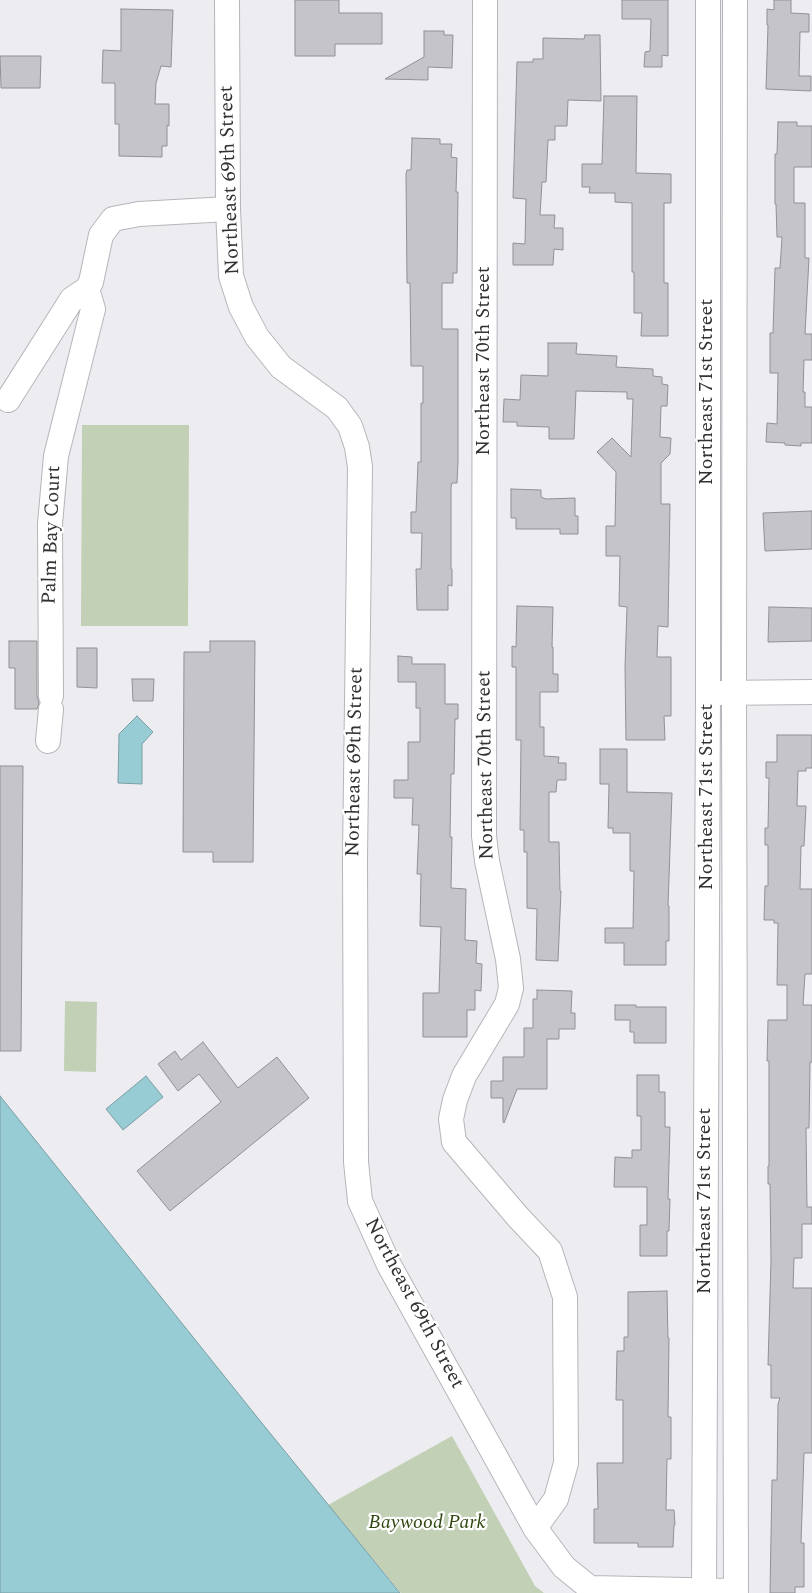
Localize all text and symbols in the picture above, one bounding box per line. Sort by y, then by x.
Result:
street label: Northeast 69th Street [216,85,246,275]
street label: Northeast 70th Street [473,266,497,456]
street label: Northeast 71st Street [696,299,720,485]
street label: Palm Bay Court [39,465,67,605]
street label: Northeast 69th Street [342,667,370,857]
street label: Northeast 70th Street [473,670,501,860]
street label: Northeast 71st Street [696,704,720,890]
street label: Northeast 71st Street [694,1108,718,1294]
street label: Northeast 69th Street [358,1215,468,1393]
park label: Baywood Park [368,1512,486,1536]

